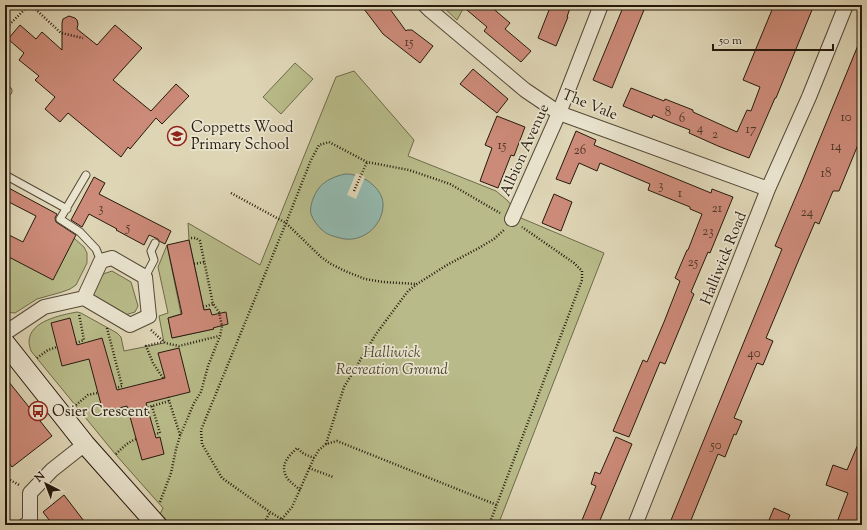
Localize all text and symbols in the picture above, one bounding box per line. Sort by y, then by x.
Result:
scale bar [713,26,833,52]
text: 50 m [718,32,742,50]
house number: 15 [405,34,414,52]
street label: The Vale [558,85,621,126]
street label: Albion Avenue [496,101,555,200]
house number: 8 [665,104,671,122]
house number: 10 [840,109,852,127]
house number: 6 [679,110,685,128]
place label: Coppetts Wood Primary School [191,118,294,156]
house number: 4 [697,120,704,138]
house number: 17 [746,121,757,139]
school or university icon: Coppetts Wood Primary School [166,125,188,147]
house number: 2 [712,126,718,144]
house number: 15 [498,137,507,155]
house number: 14 [831,138,842,156]
house number: 26 [574,142,586,160]
house number: 18 [821,165,831,183]
house number: 3 [658,177,664,195]
house number: 1 [678,185,683,203]
house number: 3 [98,200,104,218]
house number: 21 [712,200,723,218]
house number: 24 [801,204,814,222]
street label: Halliwick Road [696,208,753,308]
house number: 5 [125,219,131,237]
house number: 23 [702,223,714,241]
house number: 25 [688,254,699,272]
park label: Halliwick Recreation Ground [336,343,448,381]
house number: 40 [747,345,761,363]
bus stop icon: Osier Crescent [27,400,49,422]
place label: Osier Crescent [52,402,149,423]
house number: 50 [709,437,722,455]
north arrow [26,464,66,504]
text: N [31,468,49,487]

